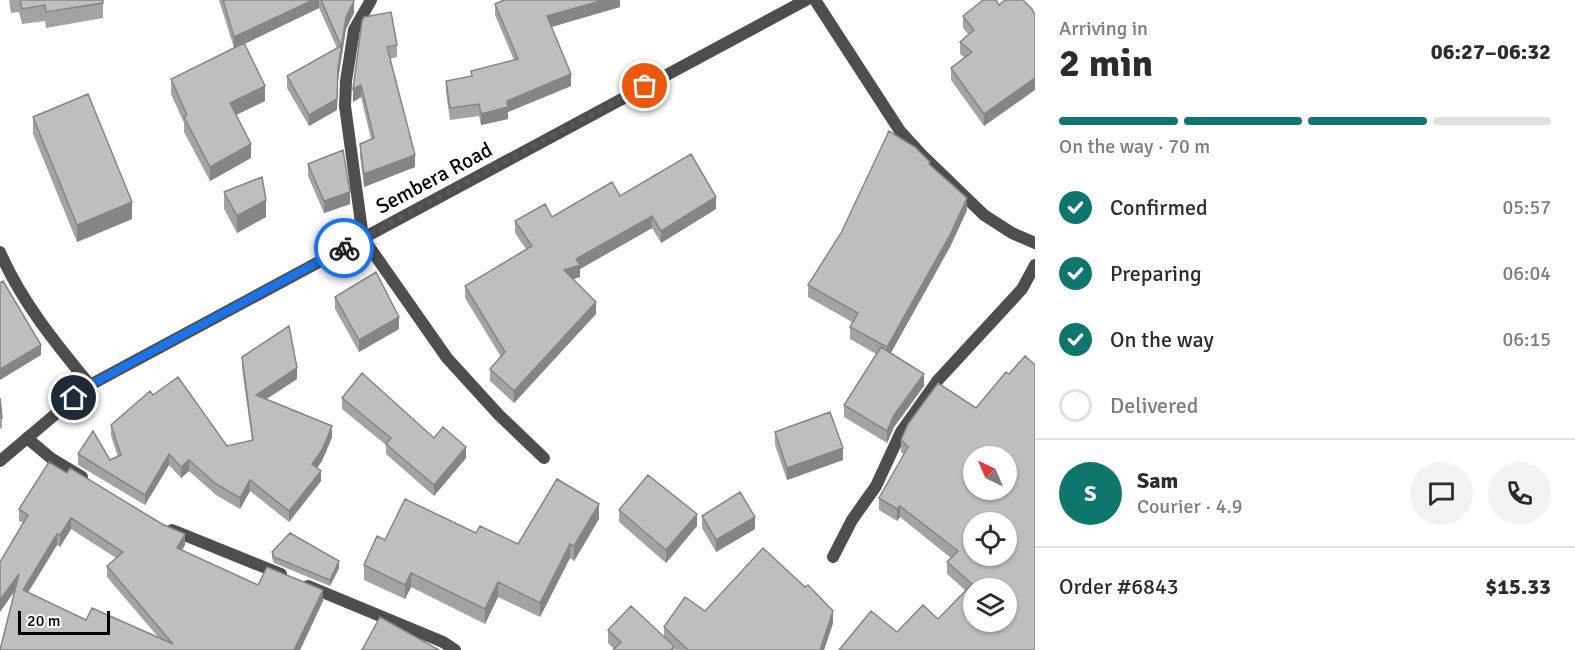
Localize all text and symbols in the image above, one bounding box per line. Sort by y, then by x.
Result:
text: Arriving in [1059,16,1148,41]
text: 06:27–06:32 [1431,38,1551,65]
text: 2 min [1059,39,1153,87]
pin [619,60,670,111]
icon: bag [628,69,661,102]
text: On the way · 70 m [1059,134,1210,159]
street label: Sembera Road [371,136,497,220]
icon: check [1059,191,1092,224]
text: Confirmed [1110,194,1208,221]
text: 05:57 [1502,195,1551,220]
courier [314,218,374,278]
icon: bike [328,232,361,265]
icon: check [1059,257,1092,290]
text: Preparing [1110,260,1202,287]
text: 06:04 [1502,261,1551,286]
icon: check [1059,323,1092,356]
text: On the way [1110,326,1214,353]
text: 06:15 [1502,327,1551,352]
pin [48,372,99,423]
icon: home [57,381,90,414]
text: Delivered [1110,392,1198,419]
north arrow [963,446,1017,500]
map controls [963,446,1017,632]
button: chat [1410,462,1473,525]
button: phone [1488,462,1551,525]
text: Sam [1137,467,1178,494]
text: S [1084,480,1097,507]
text: Courier · 4.9 [1137,494,1243,519]
button: locate [963,512,1017,566]
text: Order #6843 [1059,573,1179,600]
text: $15.33 [1485,573,1551,600]
button: layers [963,578,1017,632]
scale bar [18,608,110,636]
text: 20 m [27,611,61,631]

